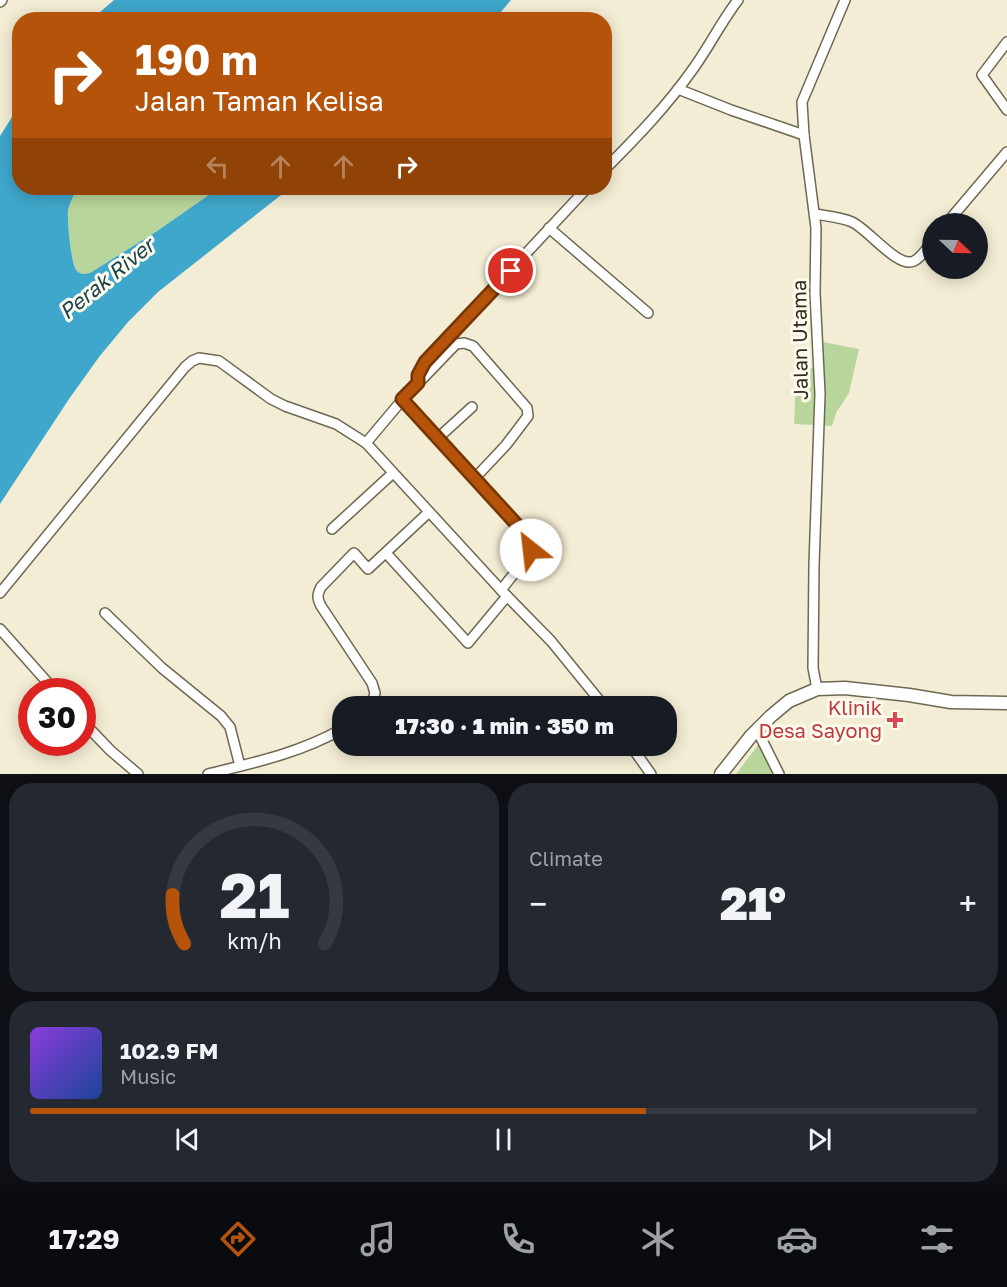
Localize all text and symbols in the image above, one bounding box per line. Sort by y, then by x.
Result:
text: 190 m [135,34,258,84]
icon: right [36,36,114,114]
text: Jalan Taman Kelisa [135,85,384,117]
icon: left [201,150,234,183]
icon: ahead [264,150,297,183]
icon: ahead [327,150,360,183]
icon: right [390,150,423,183]
north arrow [922,213,988,279]
map controls [922,213,988,279]
water label: Perak River [54,230,161,324]
pin [485,245,536,296]
icon: arrive [494,254,527,287]
street label: Jalan Utama [786,280,812,400]
position arrow [499,518,563,582]
speed limit sign: 30 [18,678,96,756]
place label: Klinik Desa Sayong [758,695,882,742]
marker: Klinik Desa Sayong [886,711,904,729]
text: 17:30 · 1 min · 350 m [395,712,614,739]
text: Climate [529,846,603,870]
text: 21 [219,857,289,932]
text: 21° [720,876,786,930]
text: − [529,884,547,923]
text: + [959,884,977,923]
text: km/h [227,929,281,955]
text: 102.9 FM [120,1037,218,1064]
text: Music [120,1064,176,1088]
icon: previous [171,1123,204,1156]
icon: pause [487,1123,520,1156]
icon: next [803,1123,836,1156]
icon: directions [217,1218,259,1260]
icon: music [357,1218,399,1260]
icon: phone [497,1218,539,1260]
icon: climate [637,1218,679,1260]
icon: car [776,1218,818,1260]
icon: filters [916,1218,958,1260]
text: 17:29 [49,1223,120,1255]

